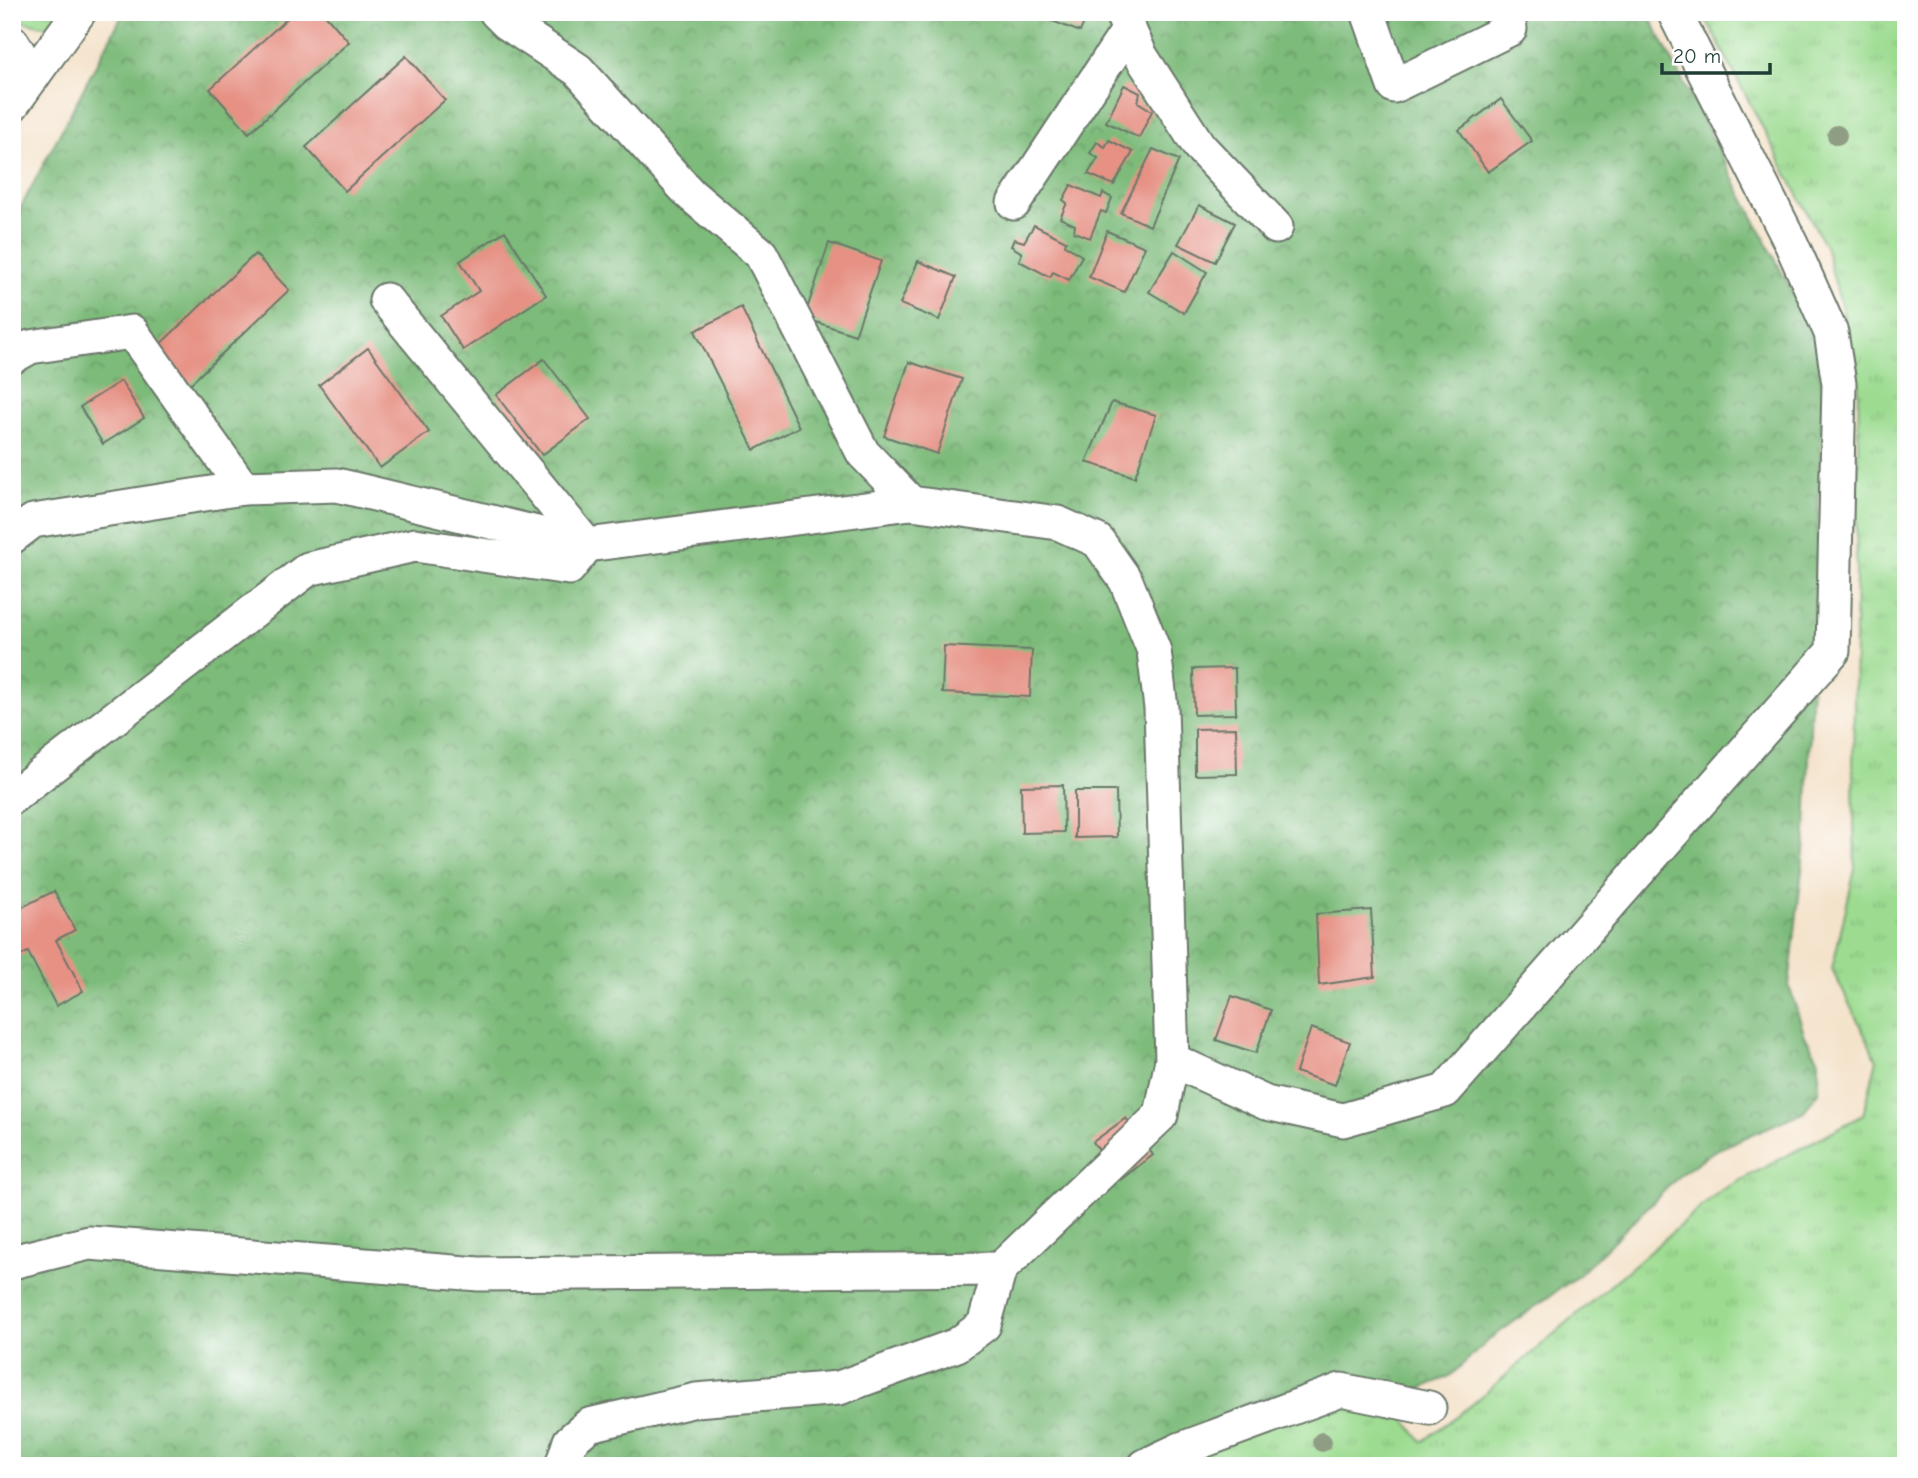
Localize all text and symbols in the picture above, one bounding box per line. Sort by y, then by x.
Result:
scale bar [1662,32,1771,76]
text: 20 m [1673,44,1721,68]

